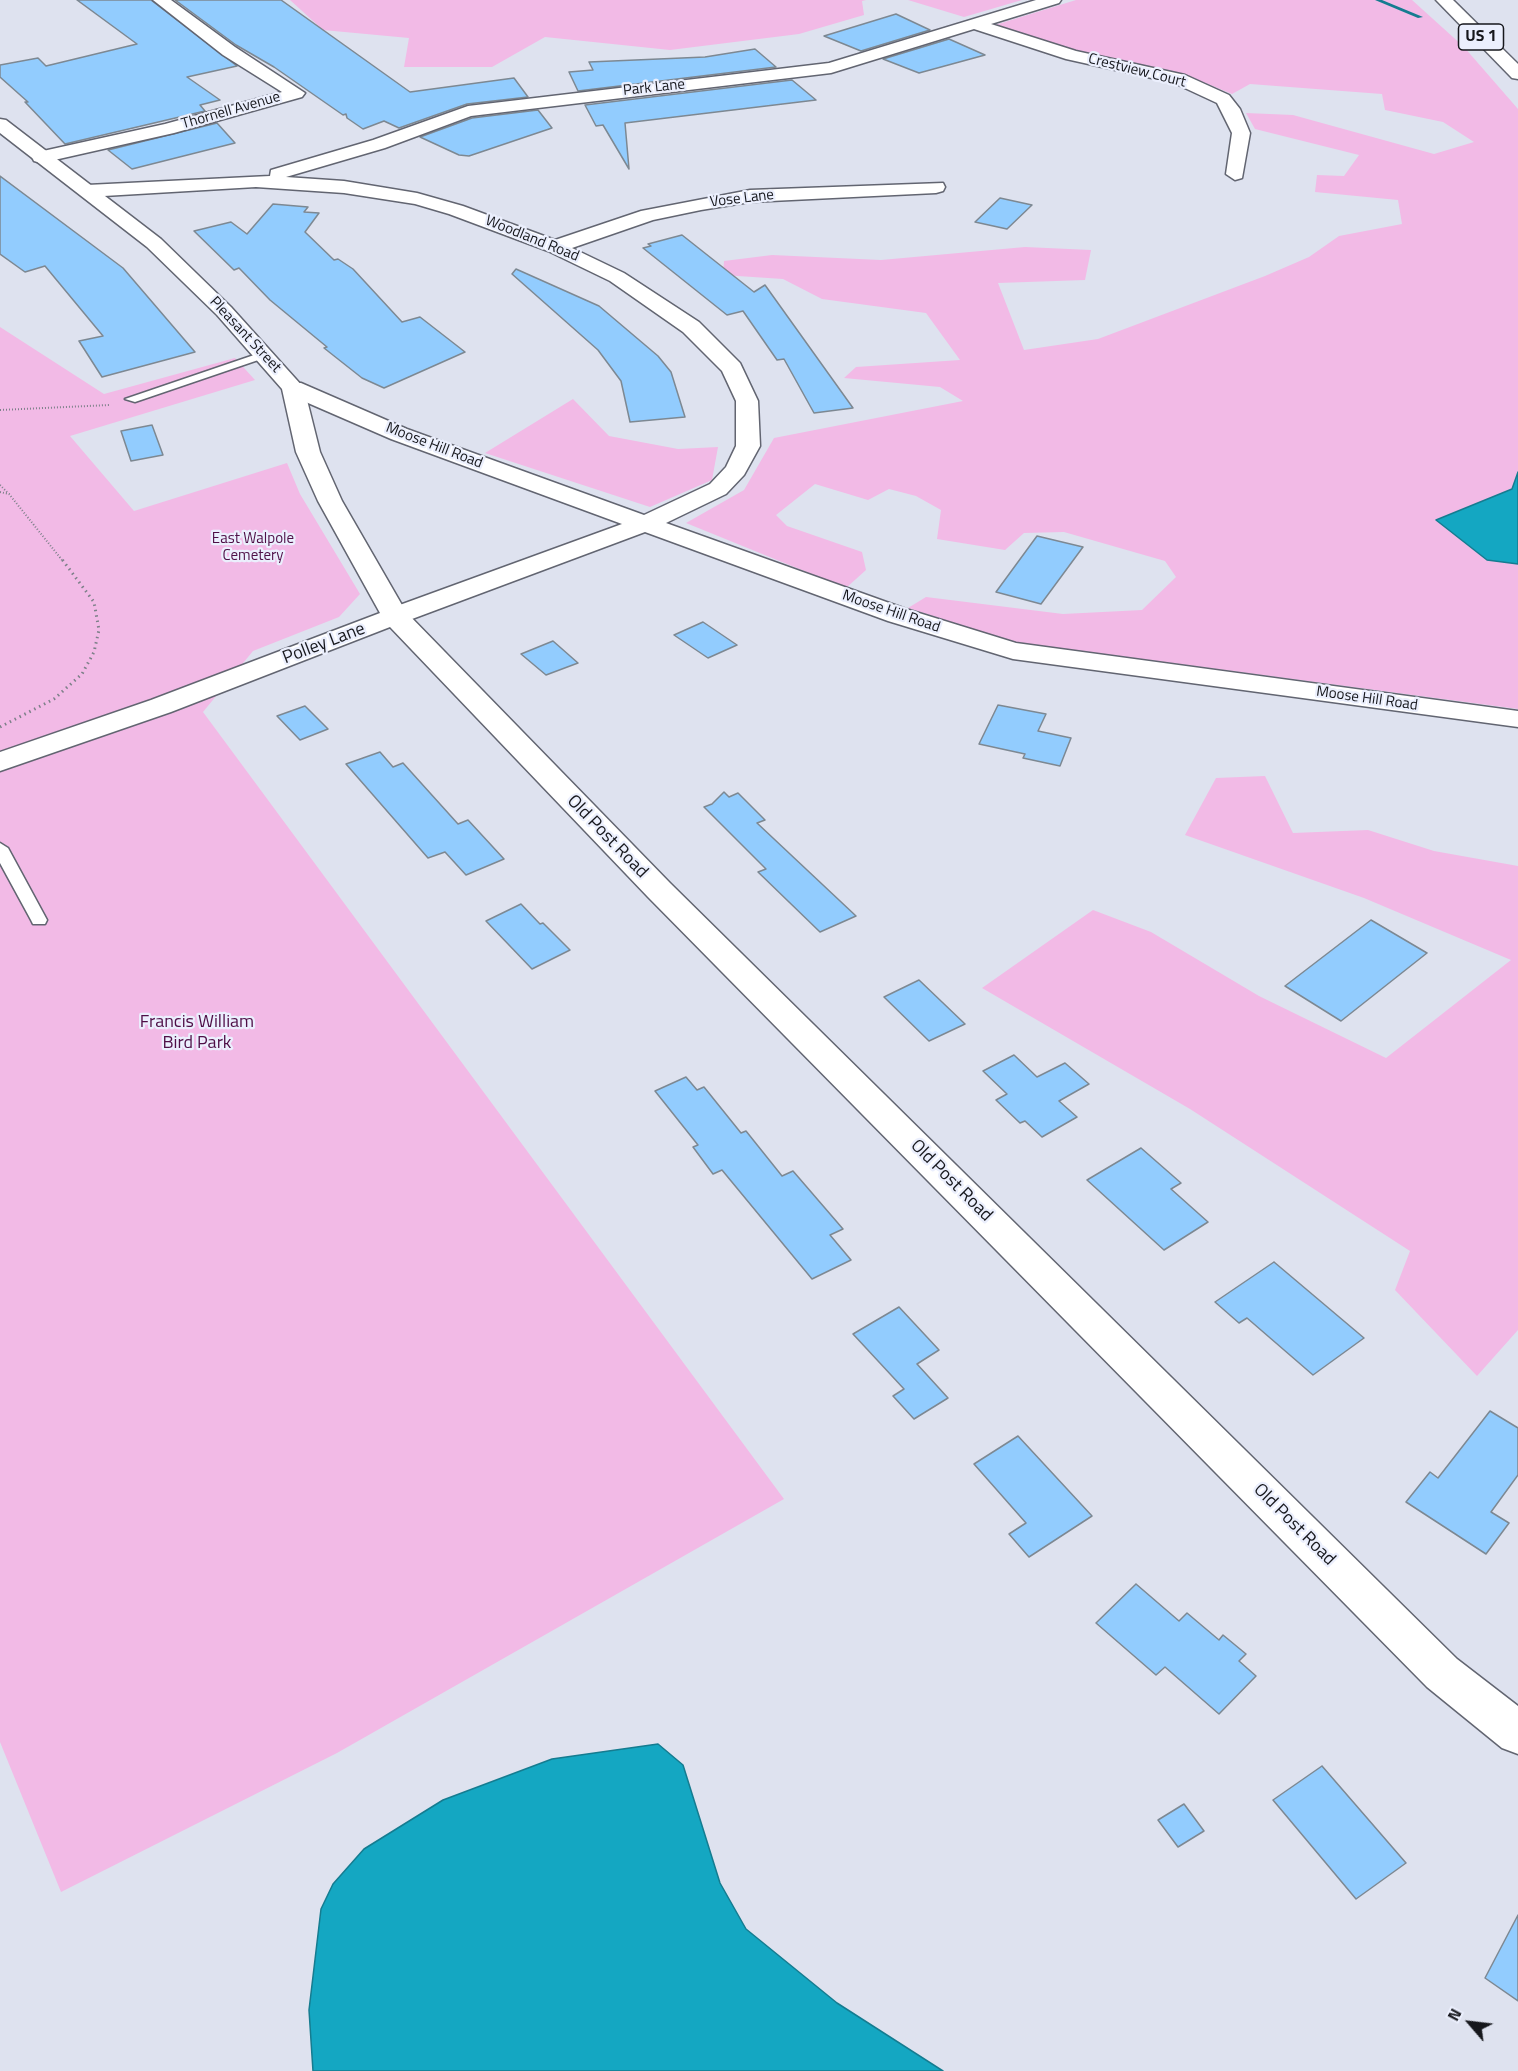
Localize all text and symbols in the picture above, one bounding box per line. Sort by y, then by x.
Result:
road number: US 1 [1458,24,1504,50]
street label: Crestview Court [1086,50,1188,92]
street label: Park Lane [622,76,686,100]
street label: Thornell Avenue [180,88,282,134]
street label: Vose Lane [709,186,775,212]
street label: Woodland Road [482,212,582,266]
street label: Pleasant Street [205,293,285,377]
street label: Moose Hill Road [383,419,485,473]
park label: East Walpole Cemetery [212,530,294,565]
street label: Moose Hill Road [840,587,942,637]
street label: Polley Lane [280,618,368,670]
street label: Moose Hill Road [1315,683,1419,715]
street label: Old Post Road [562,791,652,883]
park label: Francis William Bird Park [140,1012,254,1054]
street label: Old Post Road [905,1135,997,1227]
street label: Old Post Road [1248,1479,1340,1571]
north arrow [1440,1993,1500,2053]
text: N [1441,2004,1467,2025]

